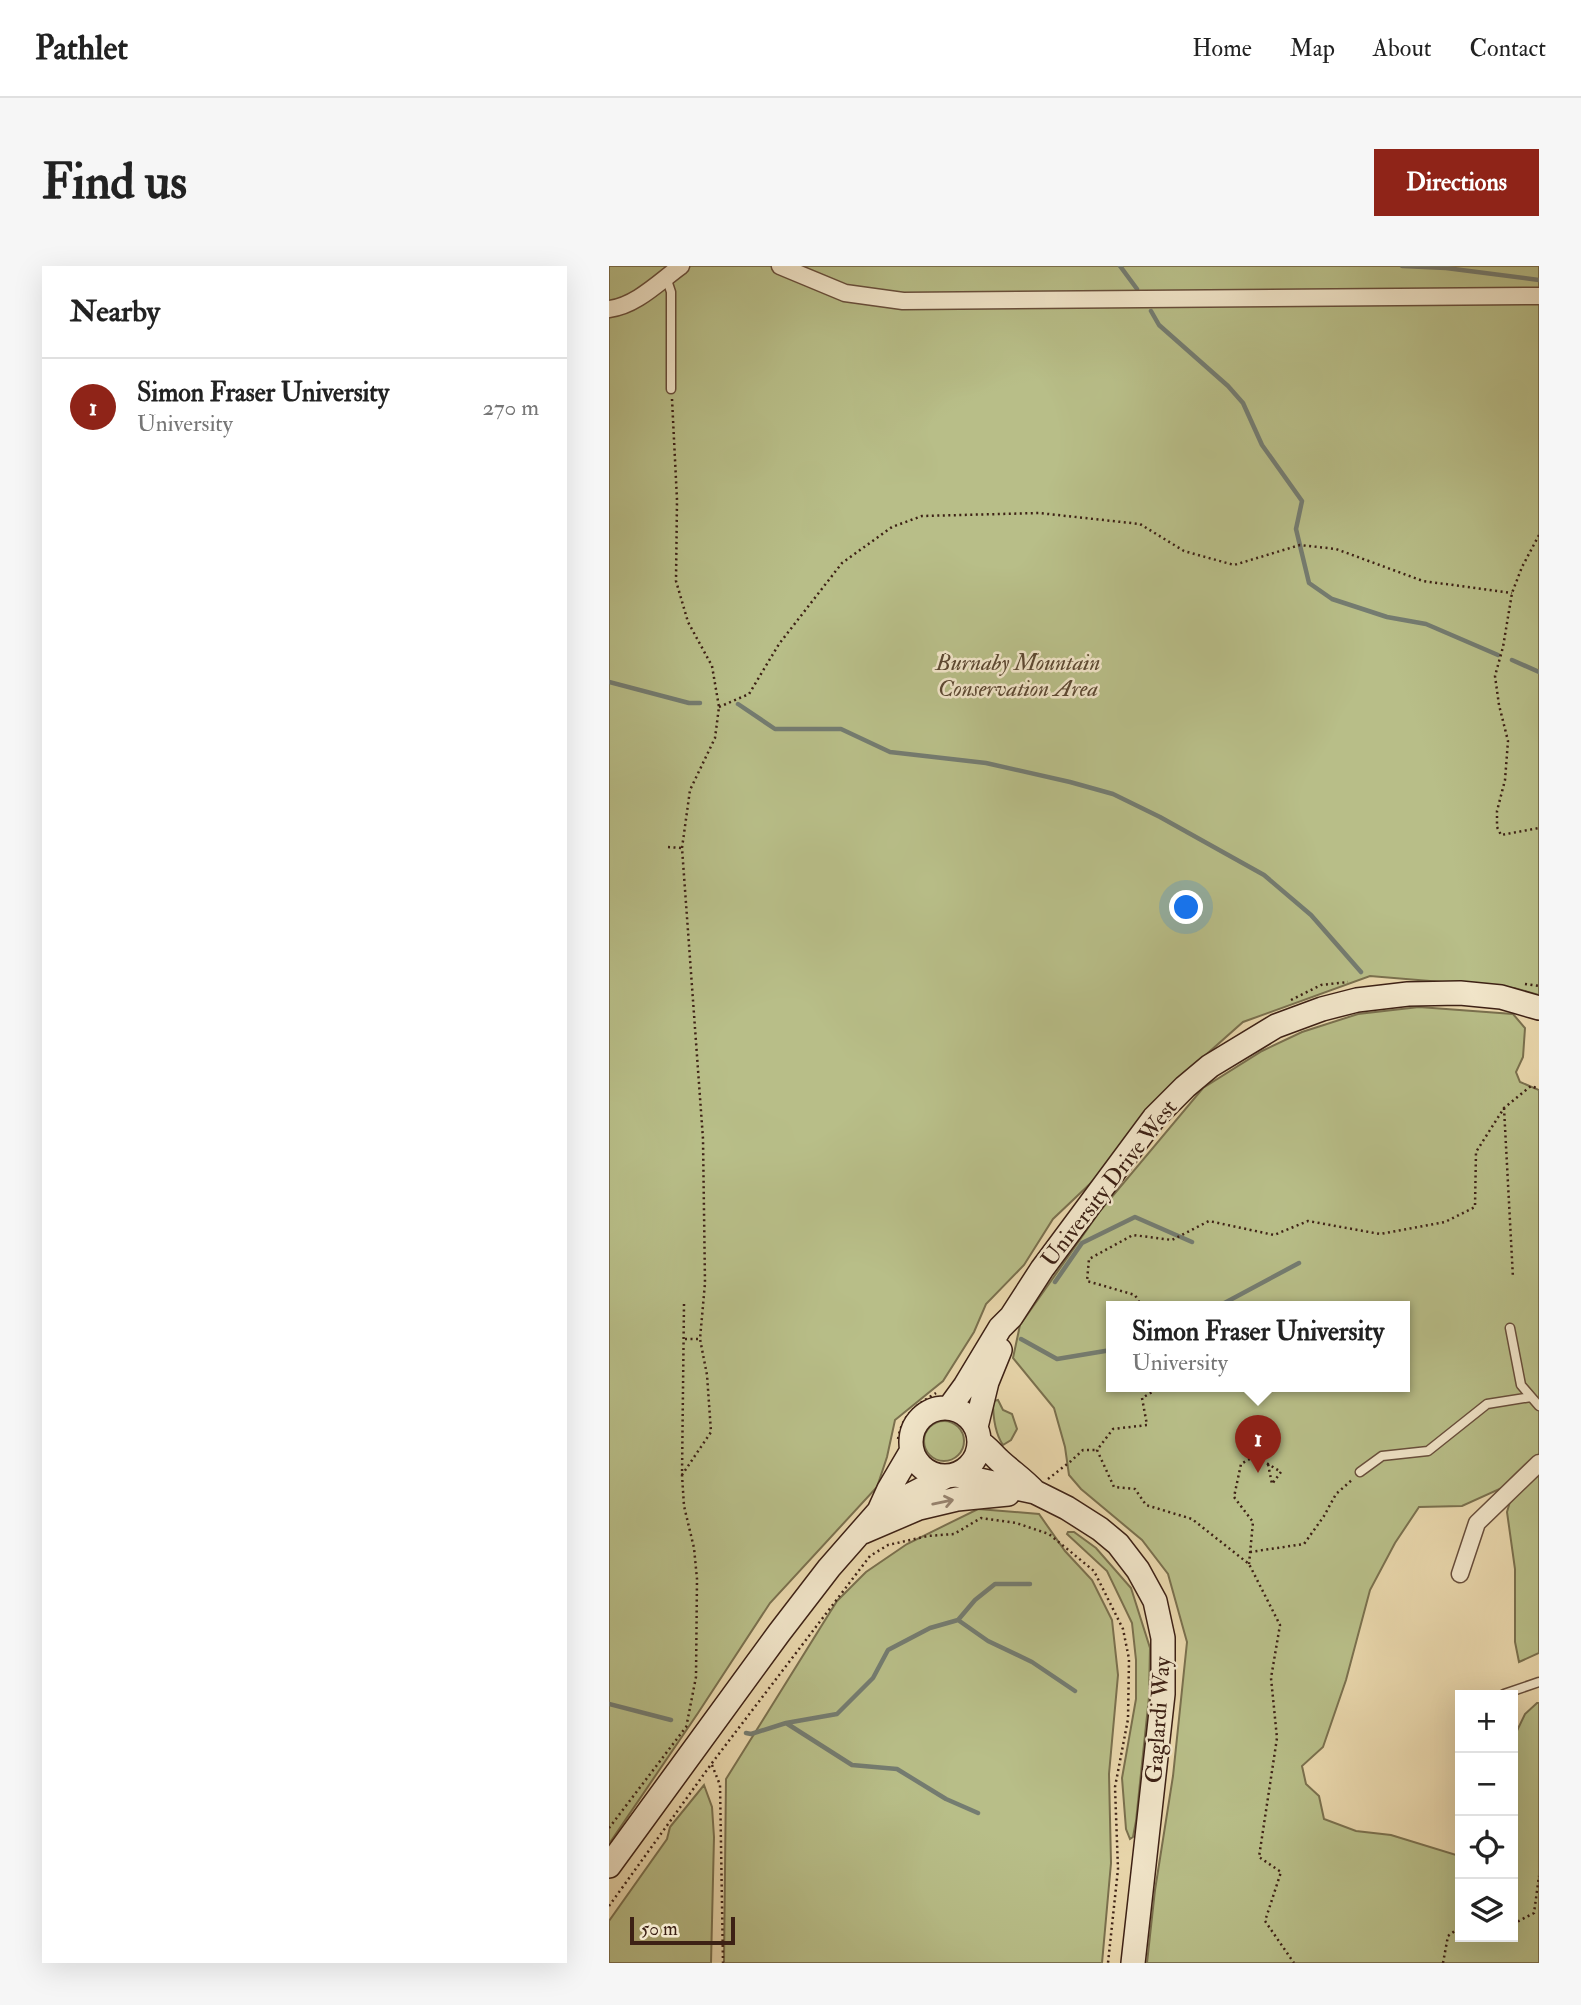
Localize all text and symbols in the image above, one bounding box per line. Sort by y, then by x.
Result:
text: Pathlet [35,28,128,69]
text: Home [1192,33,1252,64]
text: Map [1290,33,1335,64]
text: About [1373,33,1432,64]
text: Contact [1470,33,1546,64]
button: Directions [1374,149,1539,216]
text: Find us [42,152,187,213]
text: Nearby [70,293,160,330]
text: Simon Fraser University [137,377,389,409]
text: 1 [89,393,97,422]
text: 270 m [482,393,539,422]
text: University [137,409,233,438]
park label: Burnaby Mountain Conservation Area [935,648,1101,703]
your location [1169,890,1203,924]
street label: University Drive West [1035,1093,1183,1273]
popup [1106,1301,1410,1392]
text: Simon Fraser University [1132,1316,1384,1348]
text: University [1132,1348,1228,1377]
pin: 1 [1235,1415,1281,1473]
one-way arrow [931,1495,954,1509]
street label: Gaglardi Way [1139,1655,1177,1784]
map controls [1455,1690,1518,1942]
button: + [1455,1690,1518,1753]
button: − [1455,1753,1518,1816]
button: locate [1455,1816,1518,1879]
button: layers [1455,1879,1518,1942]
scale bar [630,1914,735,1946]
text: 50 m [641,1917,678,1941]

